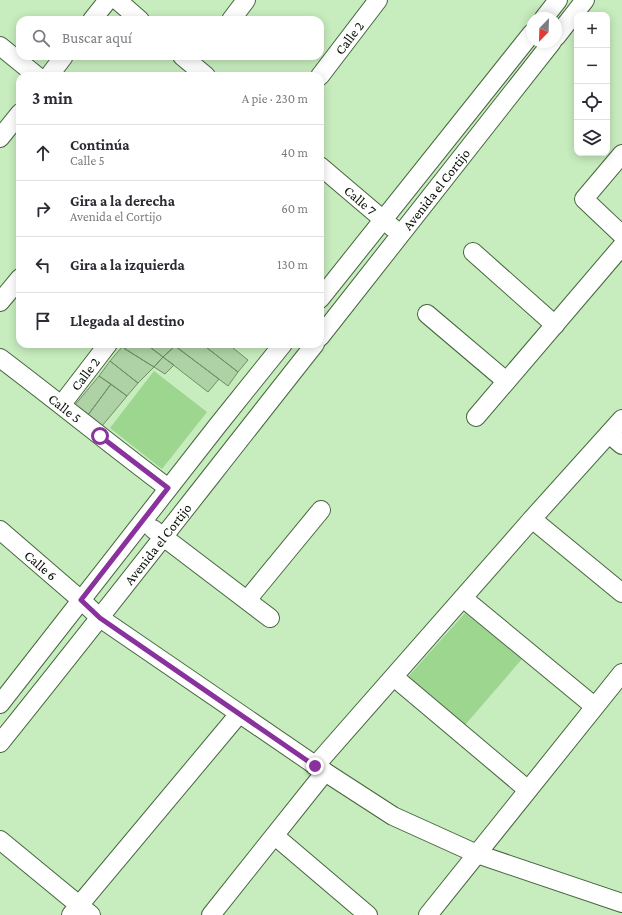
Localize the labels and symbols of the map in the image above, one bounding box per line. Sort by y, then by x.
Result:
north arrow [526,12,562,48]
street label: Calle 2 [331,18,367,58]
street label: Avenida el Cortijo [399,145,473,233]
street label: Calle 7 [341,182,380,219]
street label: Calle 2 [67,354,103,394]
street label: Calle 5 [45,390,85,426]
route start [91,427,109,445]
street label: Avenida el Cortijo [121,500,195,588]
street label: Calle 6 [21,547,60,584]
route end [306,757,324,775]

